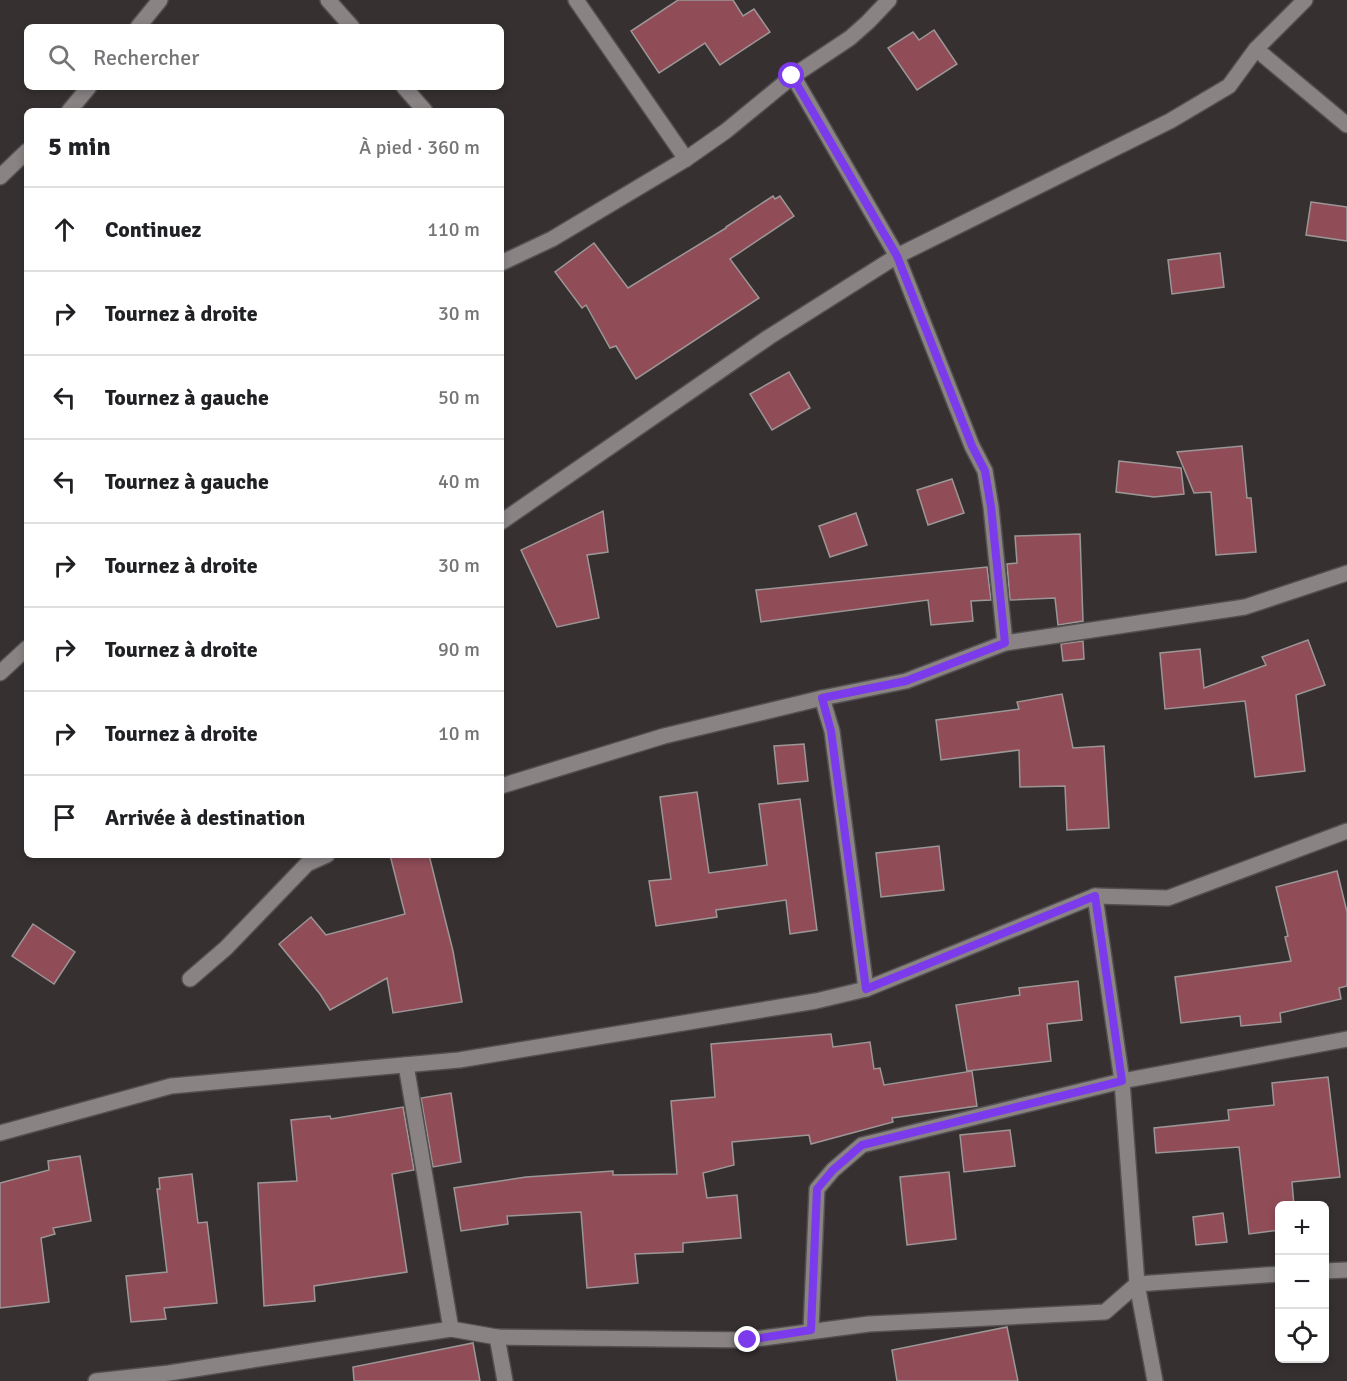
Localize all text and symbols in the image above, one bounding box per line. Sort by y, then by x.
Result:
search box [24,24,504,90]
icon: search [45,41,78,74]
text: Rechercher [93,44,199,71]
route start [778,62,804,88]
text: 5 min [48,131,111,163]
text: À pied · 360 m [359,135,480,160]
icon: ahead [48,213,81,246]
text: Continuez [105,216,201,243]
text: 110 m [427,217,480,242]
icon: right [48,297,81,330]
text: Tournez à droite [105,300,258,327]
text: 30 m [438,301,480,326]
icon: left [48,381,81,414]
text: Tournez à gauche [105,384,269,411]
text: 50 m [438,385,480,410]
icon: left [48,465,81,498]
text: Tournez à gauche [105,468,269,495]
text: 40 m [438,469,480,494]
icon: right [48,549,81,582]
text: Tournez à droite [105,552,258,579]
text: 30 m [438,553,480,578]
icon: right [48,633,81,666]
text: Tournez à droite [105,636,258,663]
text: 90 m [438,637,480,662]
icon: right [48,717,81,750]
text: Tournez à droite [105,720,258,747]
text: 10 m [438,721,480,746]
icon: arrive [48,801,81,834]
text: Arrivée à destination [105,804,305,831]
map controls [1275,1201,1329,1363]
button: + [1275,1201,1329,1255]
button: − [1275,1255,1329,1309]
button: locate [1275,1309,1329,1363]
route end [734,1326,760,1352]

